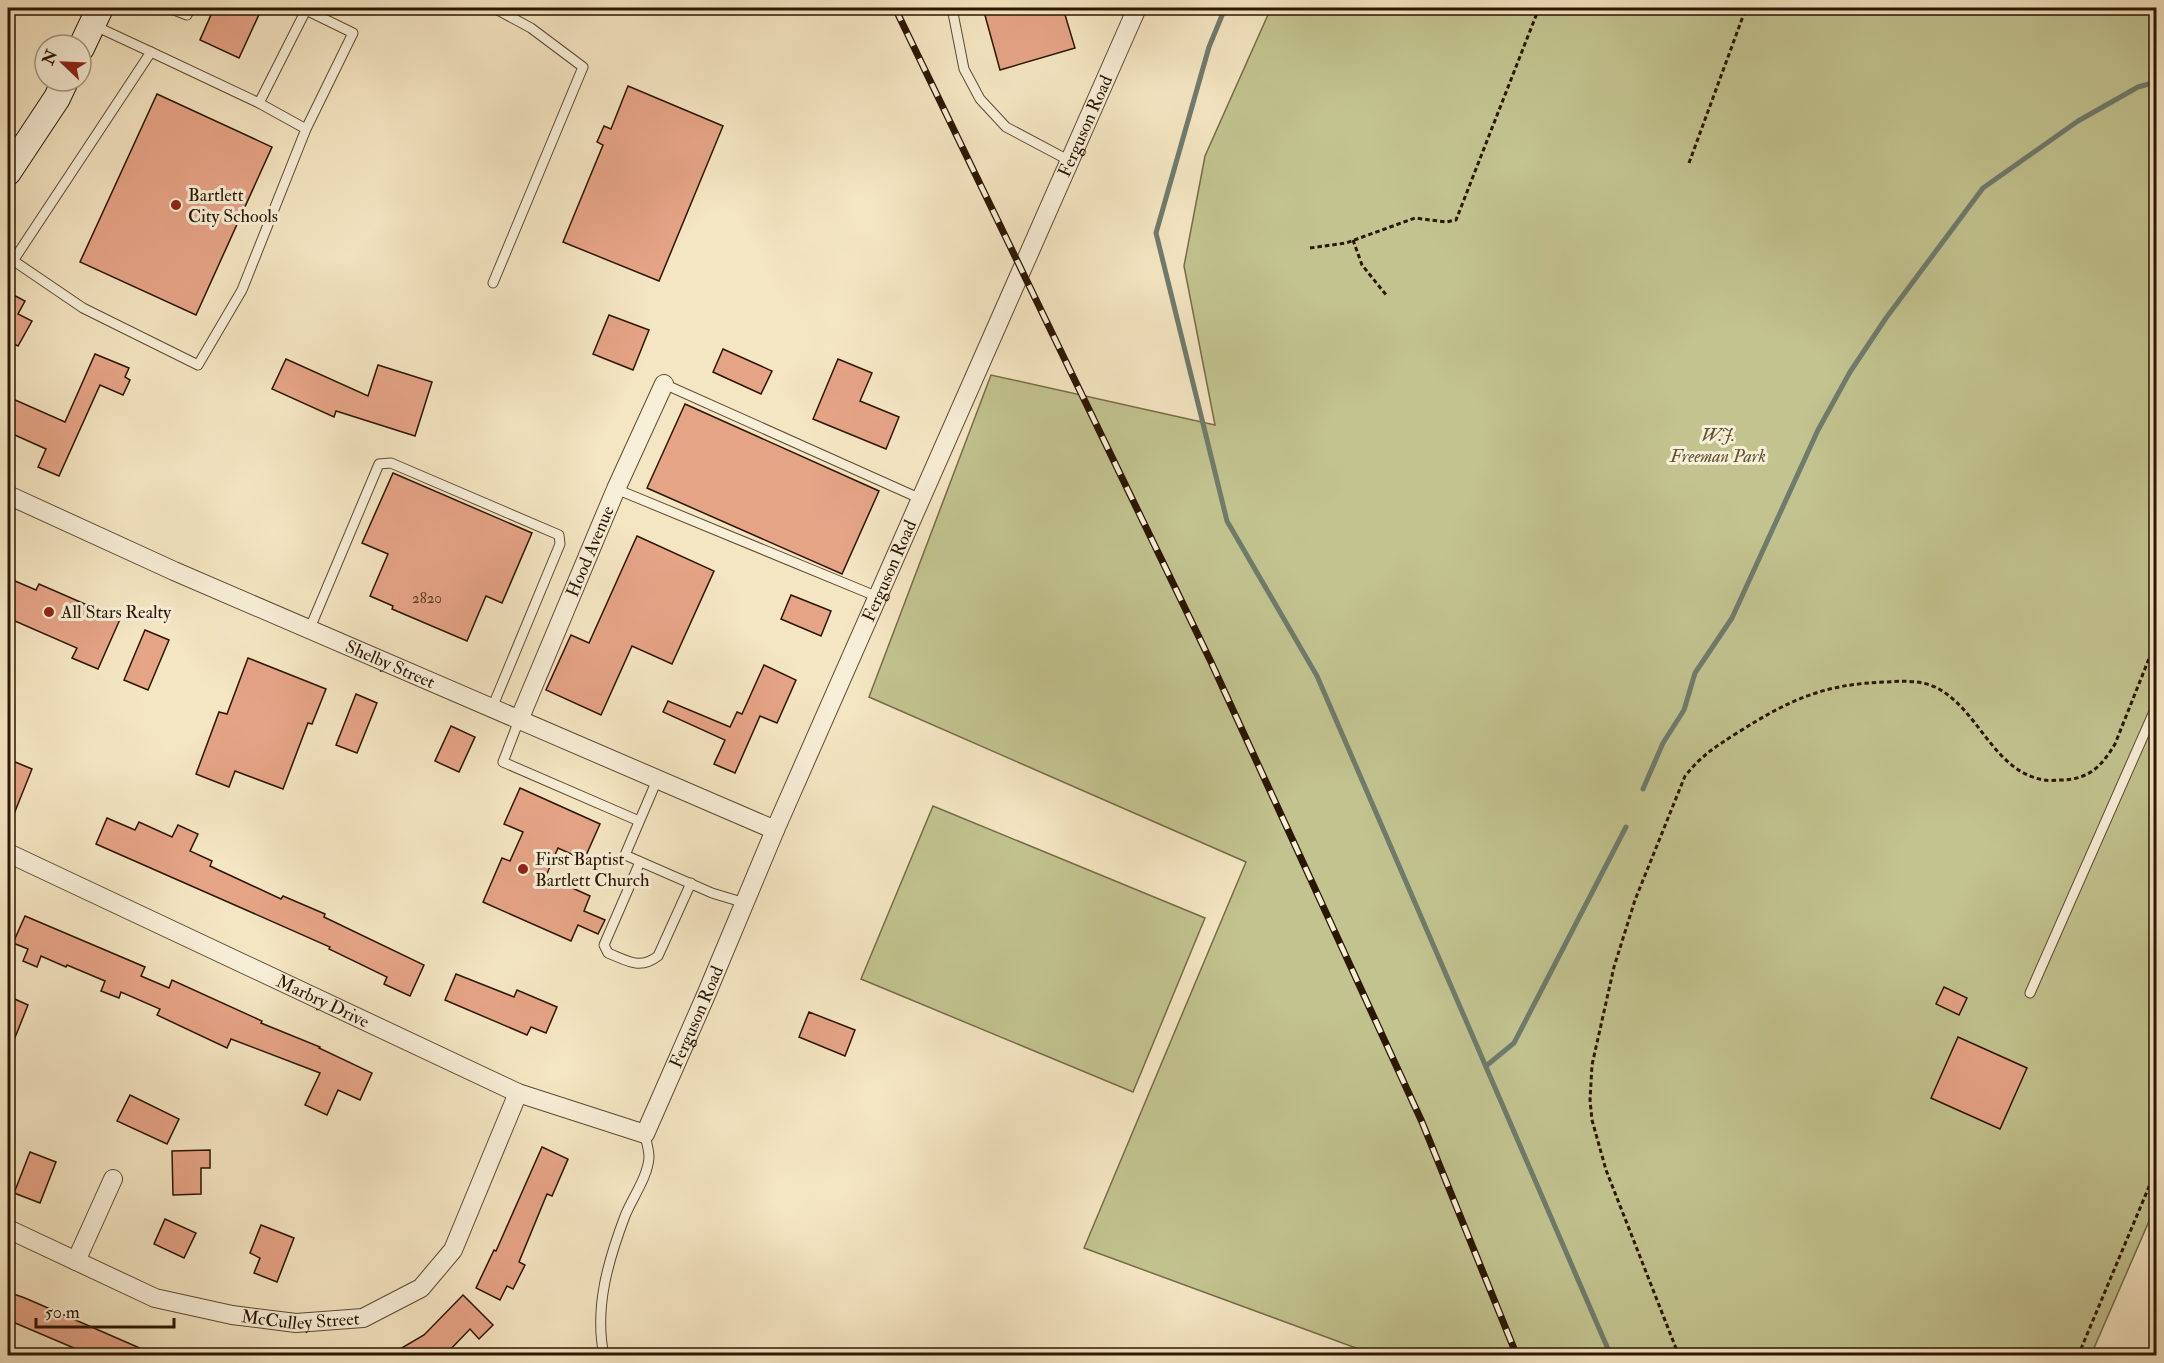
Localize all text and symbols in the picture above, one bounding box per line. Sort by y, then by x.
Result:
north arrow [33,33,93,93]
text: N [38,46,62,69]
street label: Ferguson Road [1053,72,1118,181]
place label: Bartlett City Schools [188,184,278,228]
marker: Bartlett City Schools [169,198,183,212]
park label: W.J. Freeman Park [1669,424,1766,468]
street label: Hood Avenue [561,502,620,600]
street label: Ferguson Road [857,516,922,625]
house number: 2820 [412,589,442,608]
place label: All Stars Realty [60,601,172,624]
marker: All Stars Realty [42,605,56,619]
street label: Shelby Street [342,635,439,694]
place label: First Baptist Bartlett Church [535,848,650,892]
marker: First Baptist Bartlett Church [516,862,530,876]
street label: Ferguson Road [664,962,729,1072]
street label: Marbry Drive [273,970,373,1034]
scale bar [36,1291,174,1329]
text: 50 m [45,1301,80,1324]
street label: McCulley Street [240,1305,360,1335]

